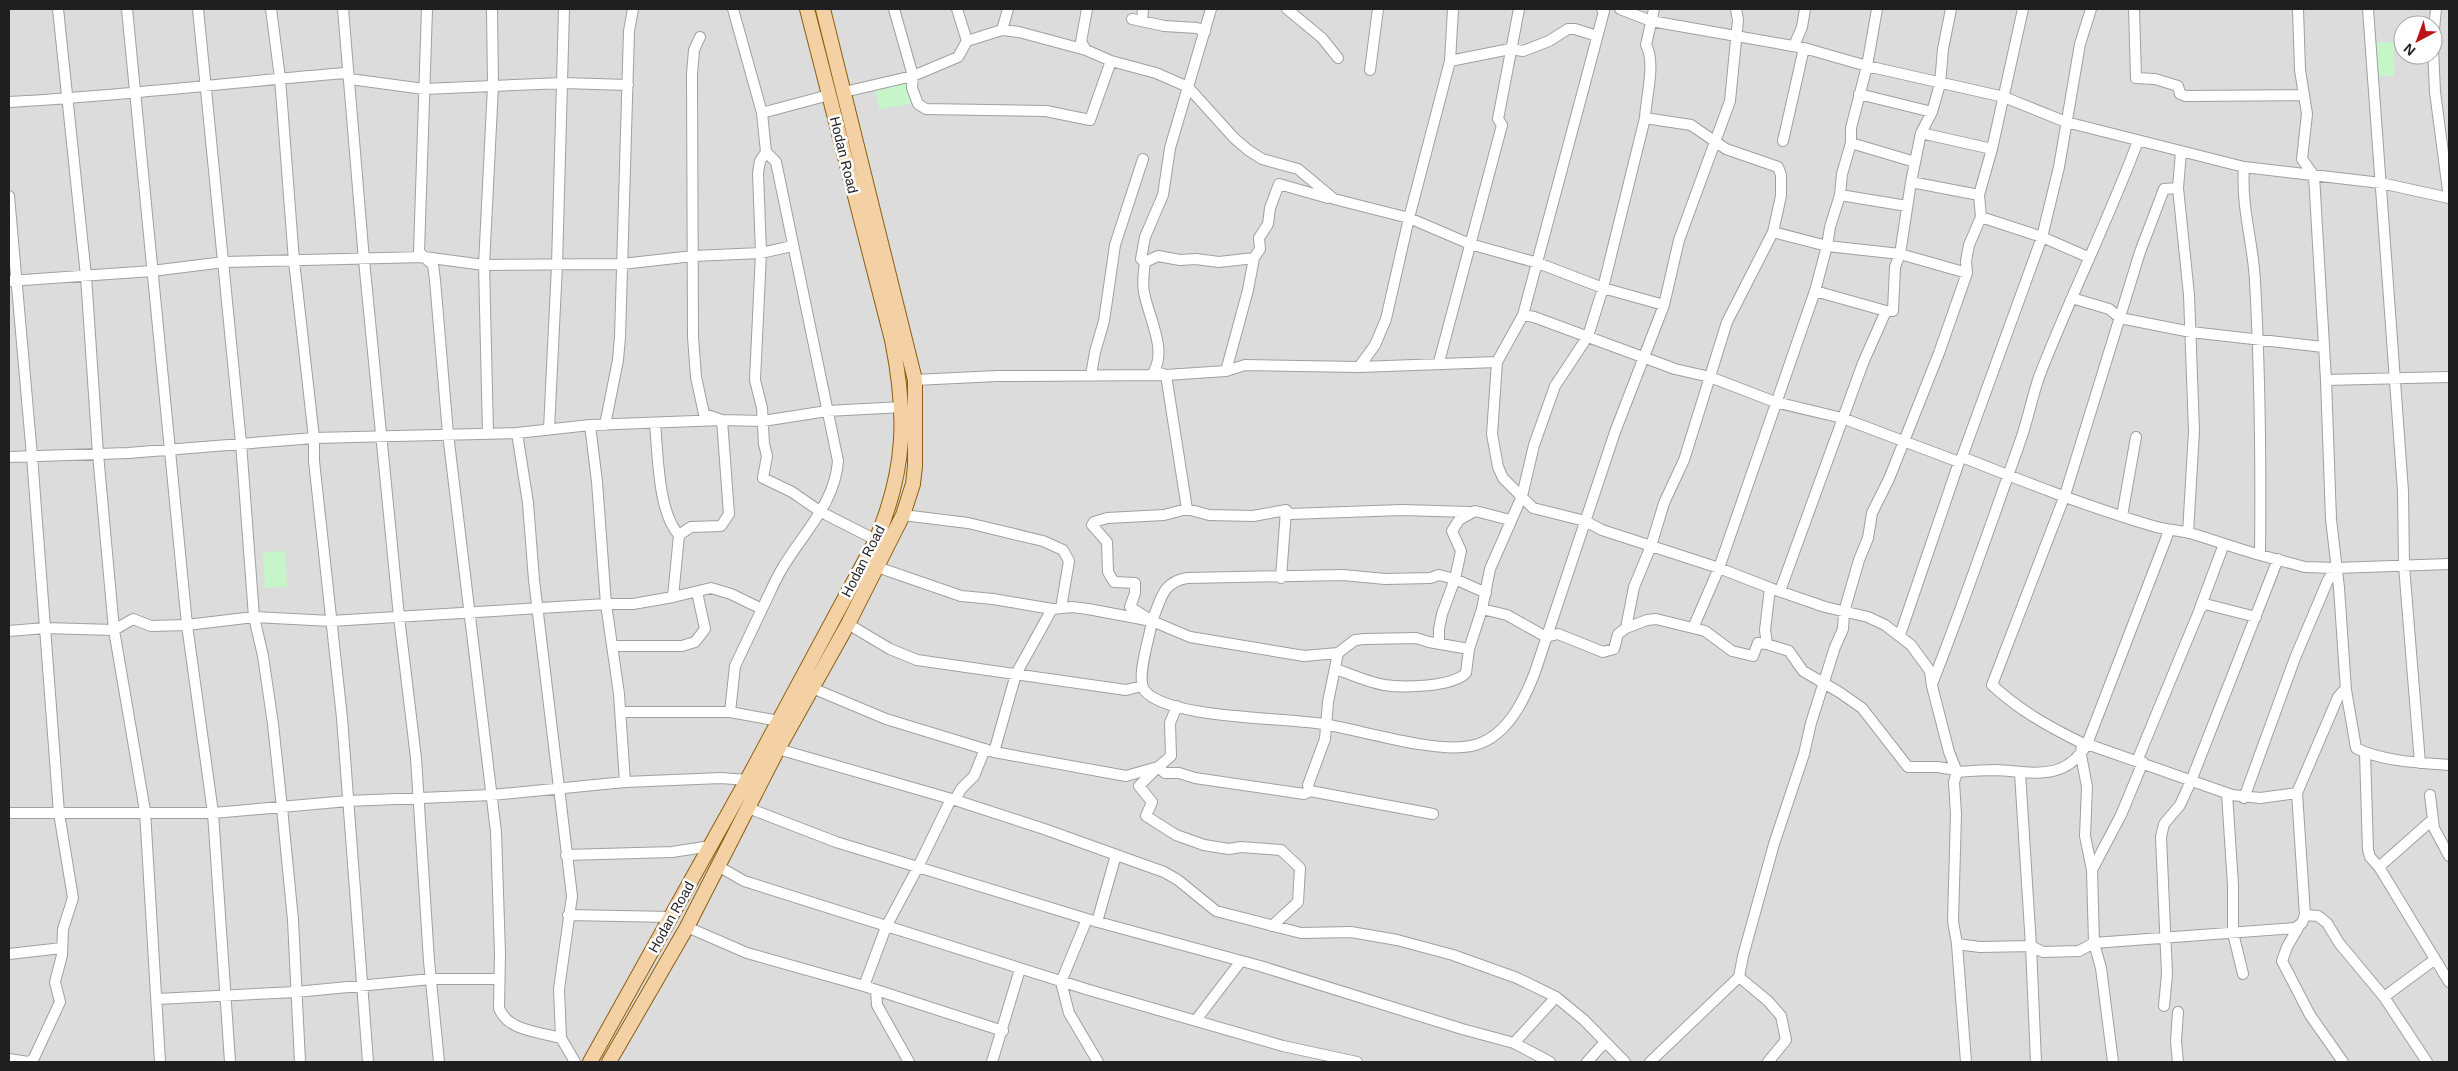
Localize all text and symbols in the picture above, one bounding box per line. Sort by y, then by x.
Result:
north arrow [2393,15,2443,65]
text: N [2400,40,2419,59]
street label: Hodan Road [827,115,861,195]
street label: Hodan Road [838,522,888,600]
street label: Hodan Road [645,879,697,955]

